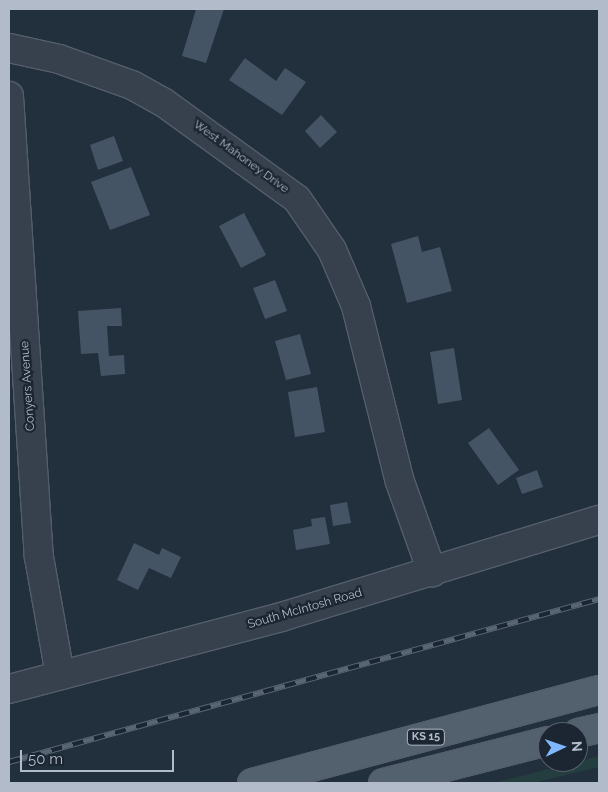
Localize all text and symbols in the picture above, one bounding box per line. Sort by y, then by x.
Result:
street label: West Mahoney Drive [190,117,292,197]
street label: Conyers Avenue [18,340,38,432]
street label: South McIntosh Road [246,586,364,632]
north arrow [538,722,588,772]
road number: KS 15 [406,729,446,746]
scale bar [22,740,176,772]
text: N [569,741,585,752]
text: 50 m [28,750,63,768]

